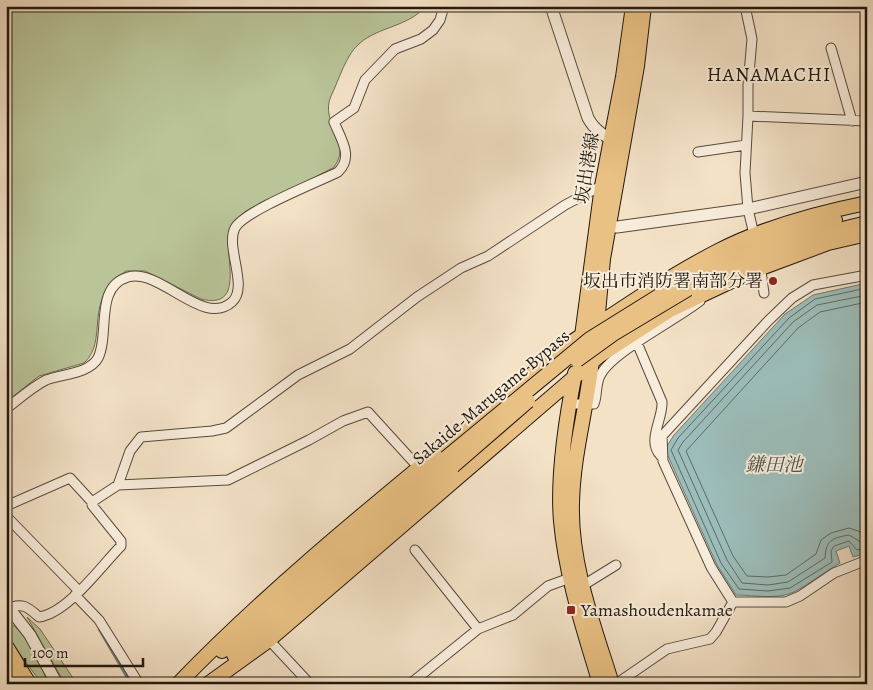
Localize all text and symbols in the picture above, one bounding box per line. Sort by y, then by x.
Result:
district label: HANAMACHI [707,61,831,88]
street label: 坂出港線 [570,131,604,205]
place label: 坂出市消防署南部分署 [583,269,763,293]
marker: 坂出市消防署南部分署 [767,275,779,287]
street label: Sakaide-Marugame Bypass [407,324,575,470]
water label: 鎌田池 [745,452,804,478]
place label: Yamashoudenkamae [580,598,733,622]
marker: Yamashoudenkamae [565,604,577,616]
scale bar [25,635,142,667]
text: 100 m [32,643,69,663]

